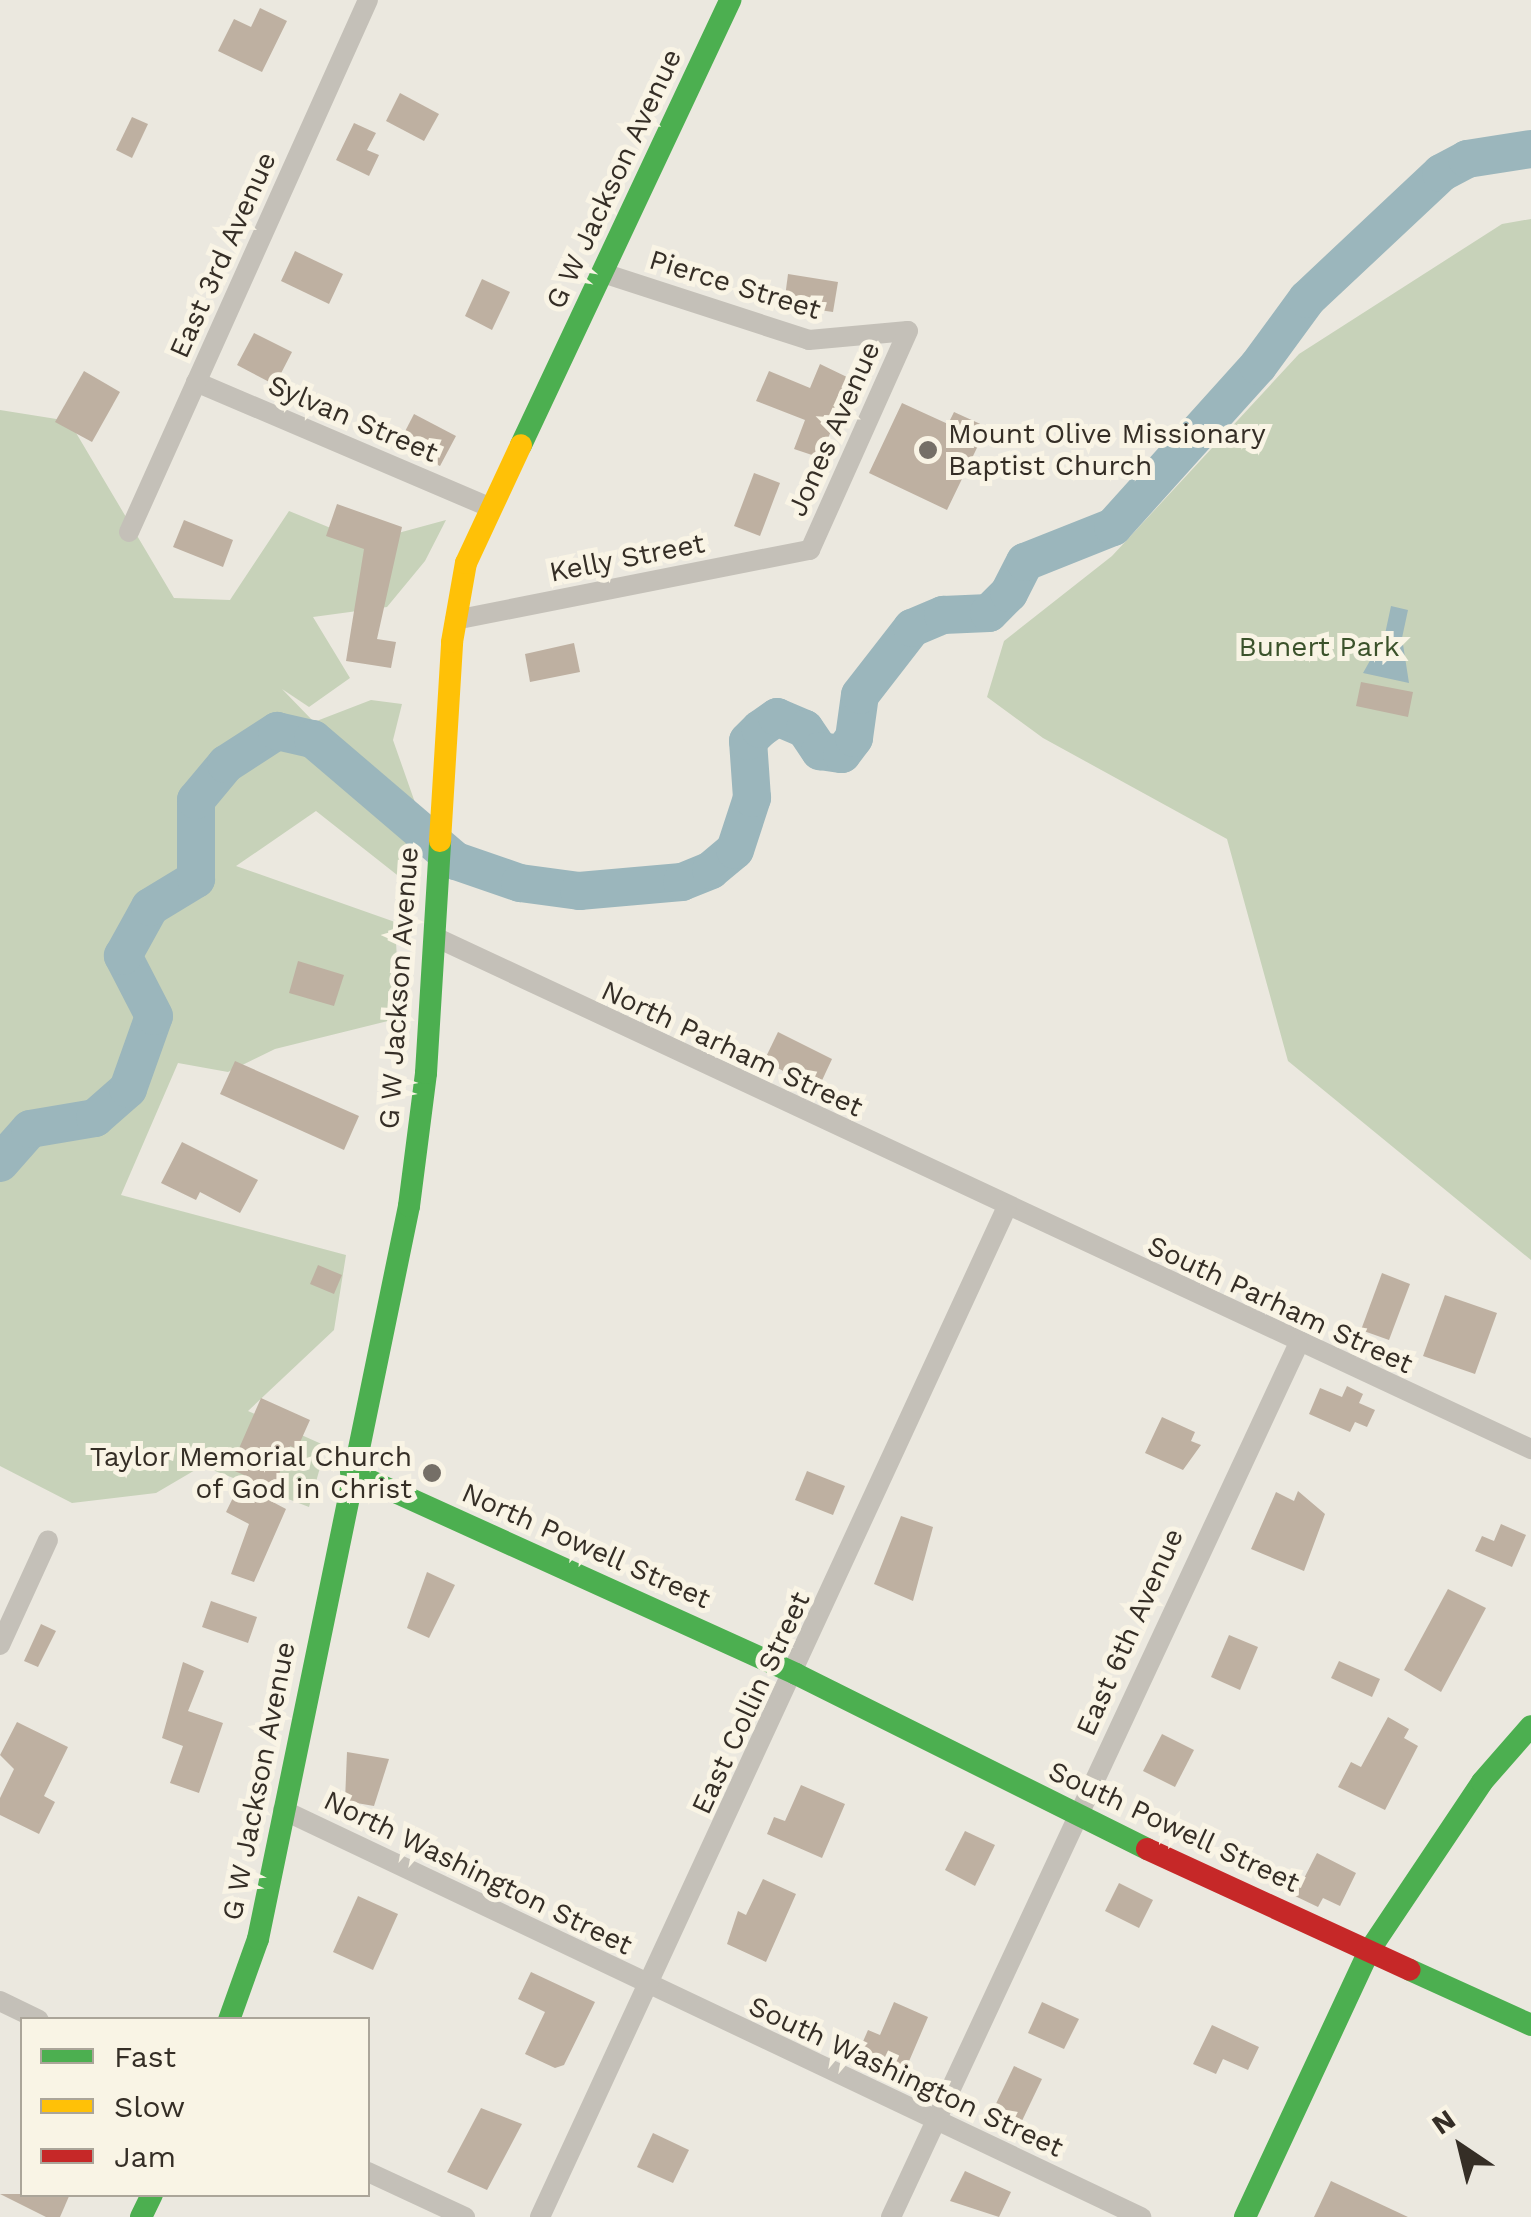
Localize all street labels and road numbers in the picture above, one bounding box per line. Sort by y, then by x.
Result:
street label: G W Jackson Avenue [538,42,690,316]
street label: East 3rd Avenue [162,146,284,364]
street label: Pierce Street [645,243,825,327]
street label: Jones Avenue [780,336,888,522]
street label: Sylvan Street [263,368,443,470]
street label: Kelly Street [546,526,708,590]
street label: G W Jackson Avenue [372,844,426,1132]
street label: North Parham Street [596,974,868,1124]
street label: South Parham Street [1142,1229,1418,1381]
street label: North Powell Street [456,1476,716,1616]
street label: East 6th Avenue [1069,1523,1191,1741]
street label: East Collin Street [685,1586,817,1820]
street label: G W Jackson Avenue [215,1637,303,1925]
street label: South Powell Street [1043,1754,1305,1900]
street label: North Washington Street [318,1784,638,1962]
street label: South Washington Street [743,1989,1069,2165]

